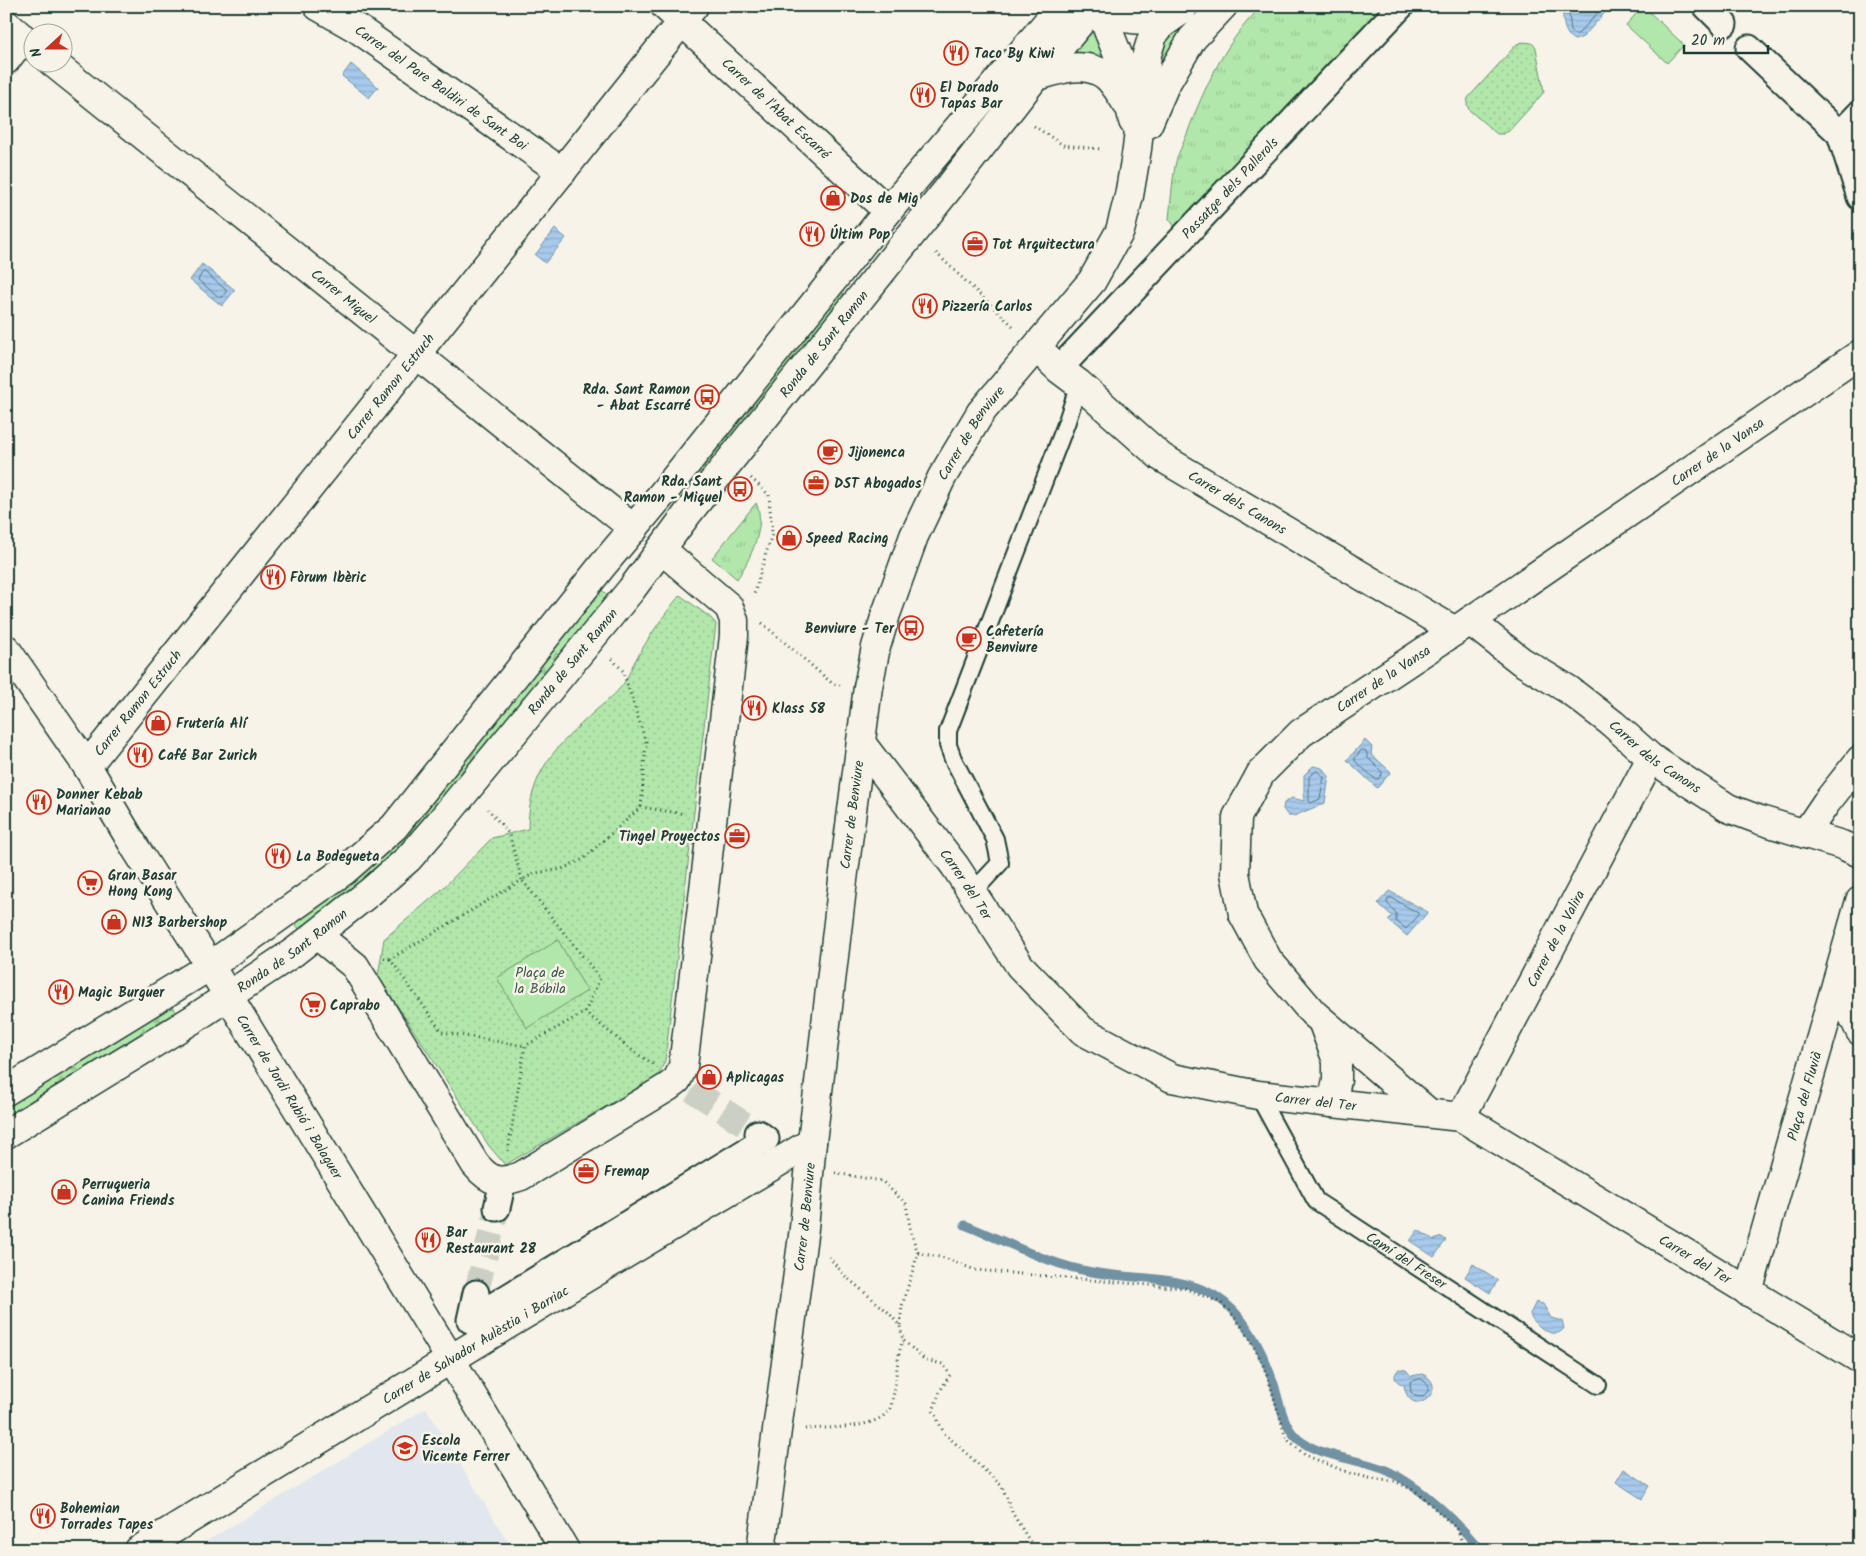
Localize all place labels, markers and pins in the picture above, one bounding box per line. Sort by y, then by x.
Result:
restaurant icon: Taco By Kiwi [943,40,969,66]
place label: Taco By Kiwi [974,43,1055,65]
place label: El Dorado Tapas Bar [940,77,1003,115]
restaurant icon: El Dorado Tapas Bar [910,82,936,108]
shop icon: Dos de Mig [820,185,846,211]
place label: Dos de Mig [850,188,919,210]
restaurant icon: Últim Pop [799,221,825,247]
place label: Últim Pop [830,224,891,246]
office icon: Tot Arquitectura [962,231,988,257]
place label: Tot Arquitectura [992,234,1095,256]
restaurant icon: Pizzería Carlos [912,293,938,319]
place label: Pizzería Carlos [942,296,1033,318]
place label: Rda. Sant Ramon - Abat Escarré [583,379,691,417]
bus stop icon: Rda. Sant Ramon - Abat Escarré [694,384,720,410]
cafe icon: Jijonenca [817,439,843,465]
place label: Jijonenca [848,442,905,464]
office icon: DST Abogados [803,470,829,496]
place label: Rda. Sant Ramon - Miquel [624,471,723,509]
place label: DST Abogados [834,473,922,495]
bus stop icon: Rda. Sant Ramon - Miquel [727,476,753,502]
shop icon: Speed Racing [776,525,802,551]
place label: Speed Racing [806,528,889,550]
restaurant icon: Fòrum Ibèric [260,564,286,590]
place label: Fòrum Ibèric [290,567,367,589]
bus stop icon: Benviure - Ter [898,615,924,641]
place label: Benviure - Ter [805,618,895,640]
place label: Cafetería Benviure [986,621,1044,659]
cafe icon: Cafetería Benviure [956,626,982,652]
restaurant icon: Klass 58 [741,695,767,721]
place label: Klass 58 [772,698,826,720]
shop icon: Frutería Alí [145,710,171,736]
place label: Frutería Alí [176,713,248,735]
restaurant icon: Café Bar Zurich [127,742,153,768]
place label: Café Bar Zurich [158,745,257,767]
place label: Donner Kebab Marianao [56,784,143,822]
restaurant icon: Donner Kebab Marianao [26,789,52,815]
office icon: Tingel Proyectos [724,823,750,849]
place label: Tingel Proyectos [619,826,720,848]
restaurant icon: La Bodegueta [265,843,291,869]
place label: La Bodegueta [296,846,380,868]
place label: Gran Basar Hong Kong [108,865,177,903]
supermarket icon: Gran Basar Hong Kong [77,870,103,896]
shop icon: N13 Barbershop [101,909,127,935]
place label: N13 Barbershop [132,912,228,934]
restaurant icon: Magic Burguer [48,979,74,1005]
place label: Magic Burguer [78,982,165,1004]
supermarket icon: Caprabo [300,992,326,1018]
place label: Caprabo [330,995,380,1017]
shop icon: Aplicagas [696,1064,722,1090]
place label: Aplicagas [726,1067,785,1089]
office icon: Fremap [573,1158,599,1184]
place label: Fremap [604,1161,650,1183]
place label: Perruqueria Canina Friends [82,1174,175,1212]
shop icon: Perruqueria Canina Friends [51,1179,77,1205]
place label: Bar Restaurant 28 [446,1222,537,1260]
restaurant icon: Bar Restaurant 28 [415,1227,441,1253]
place label: Escola Vicente Ferrer [422,1430,510,1468]
school or university icon: Escola Vicente Ferrer [392,1435,418,1461]
place label: Bohemian Torrades Tapes [60,1498,154,1536]
restaurant icon: Bohemian Torrades Tapes [30,1503,56,1529]

